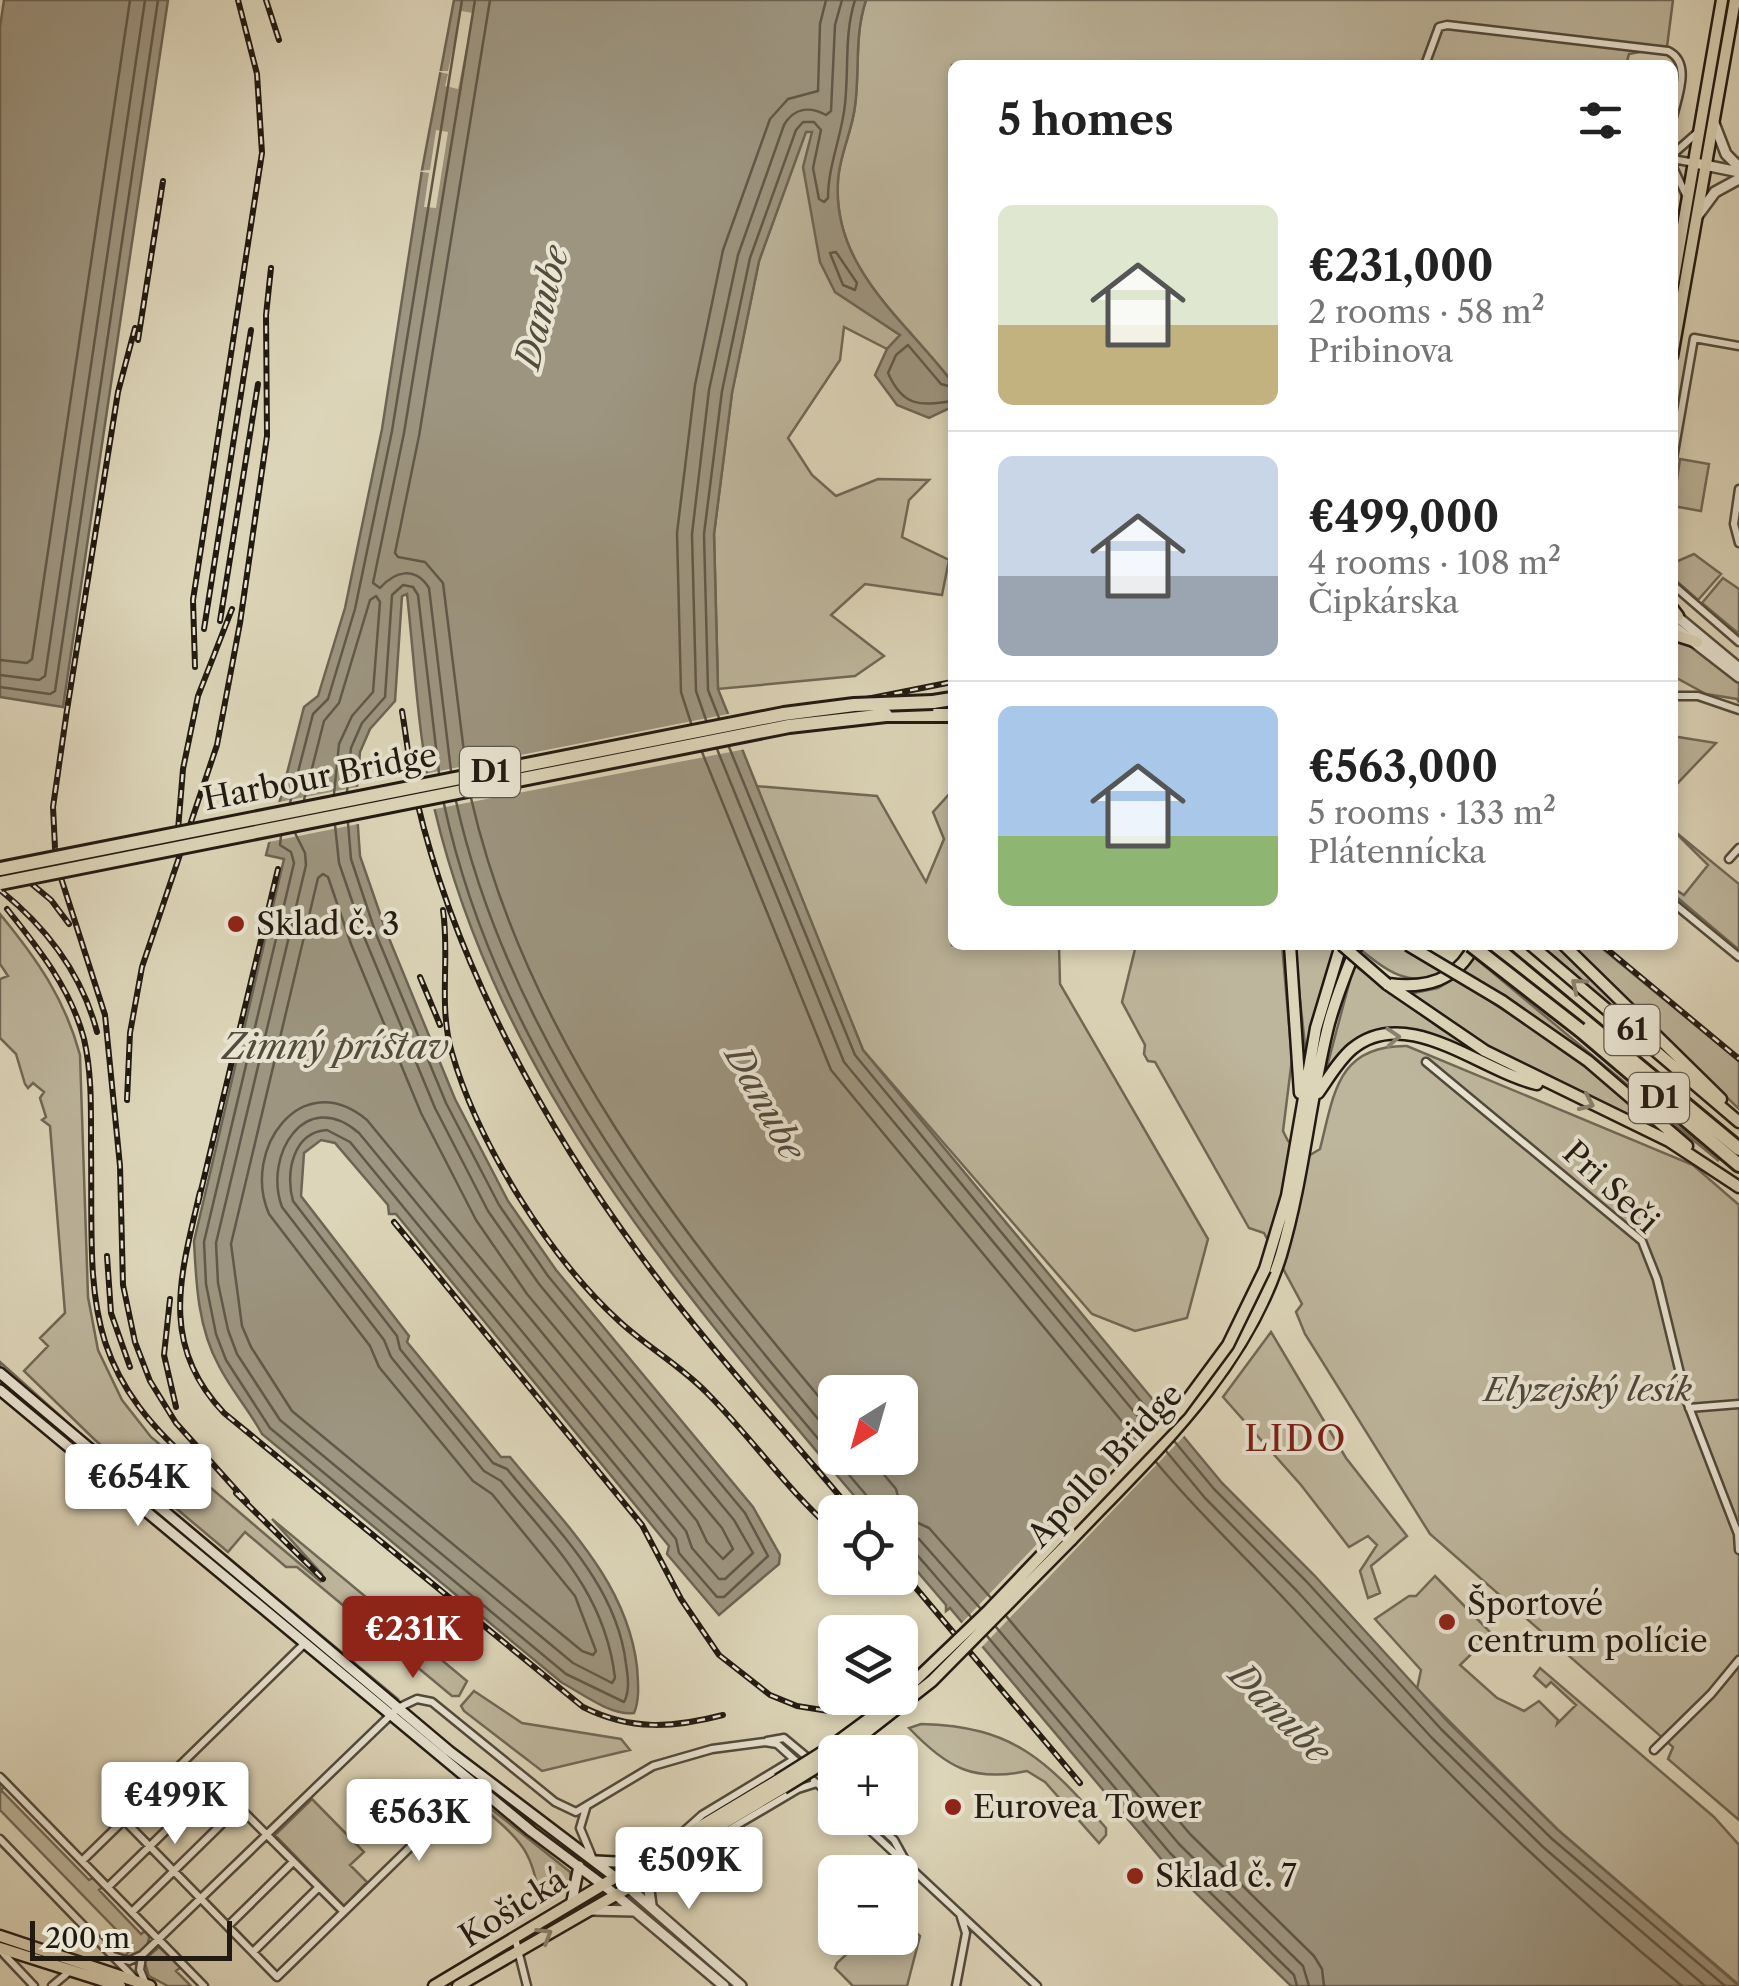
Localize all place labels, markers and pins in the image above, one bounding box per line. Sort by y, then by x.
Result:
place label: Sklad č. 3 [256,904,400,943]
marker: Sklad č. 3 [225,913,247,935]
pin: €654K [68,1444,208,1529]
place label: Športové centrum polície [1467,1584,1708,1660]
pin: €231K [343,1596,483,1681]
marker: Športové centrum polície [1436,1611,1458,1633]
pin: €499K [105,1762,245,1847]
pin: €563K [349,1779,489,1864]
place label: Eurovea Tower [973,1787,1202,1826]
marker: Eurovea Tower [942,1796,964,1818]
pin: €509K [619,1827,759,1912]
place label: Sklad č. 7 [1155,1856,1297,1895]
marker: Sklad č. 7 [1124,1865,1146,1887]

